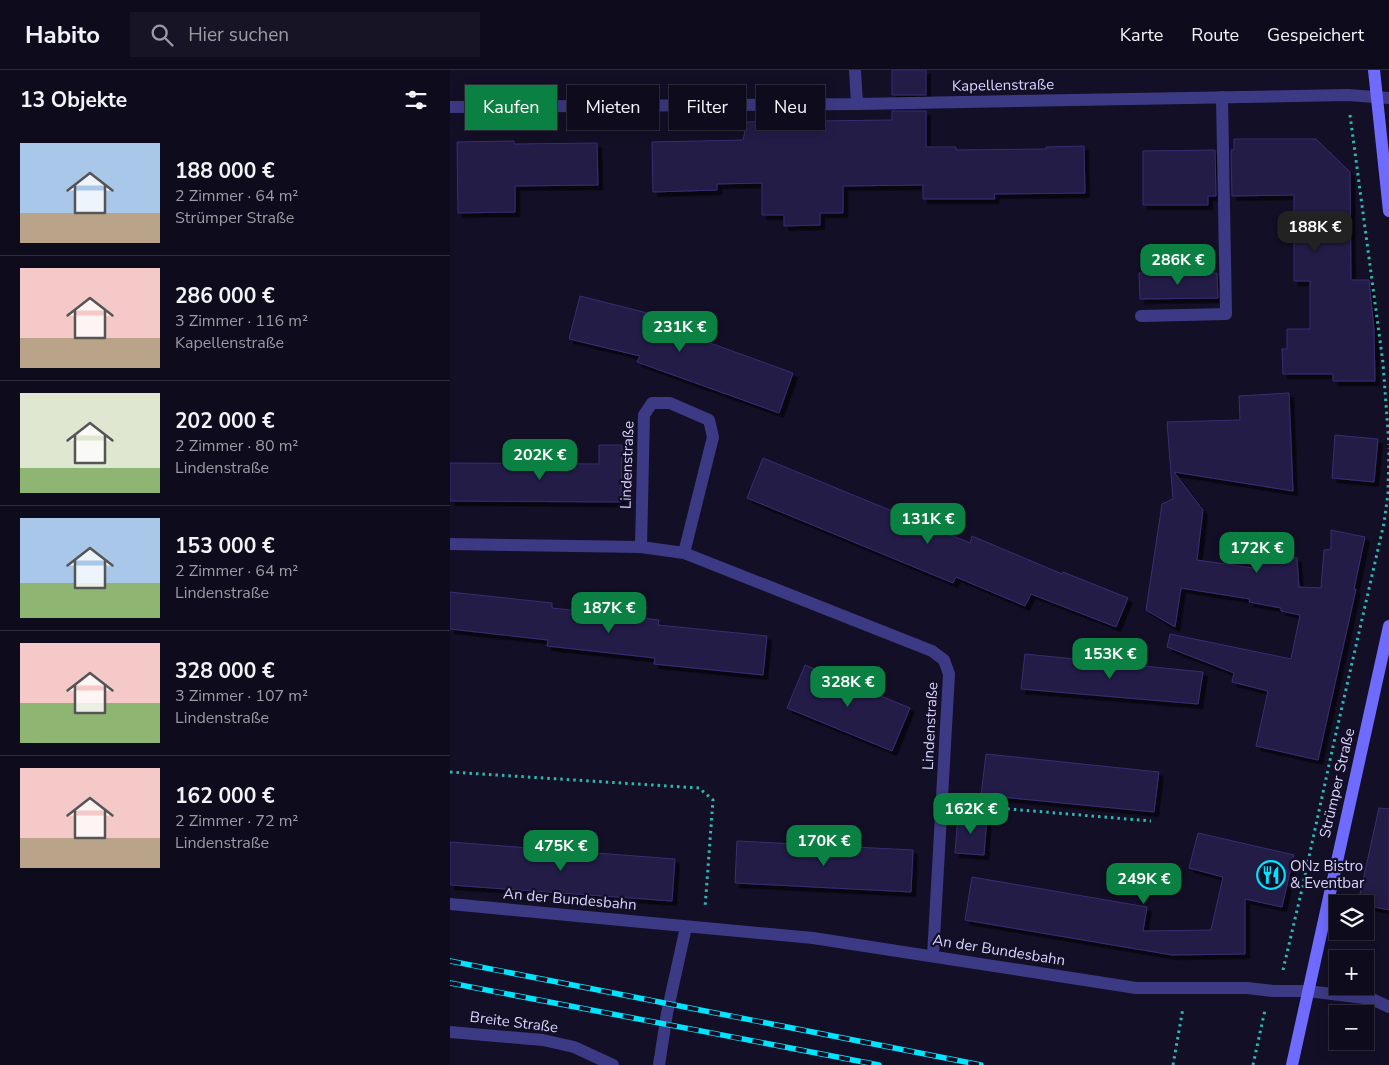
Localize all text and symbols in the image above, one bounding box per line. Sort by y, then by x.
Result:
search box [130,12,480,57]
text: Habito [25,19,100,51]
icon: search [148,21,176,49]
text: Hier suchen [188,22,289,48]
text: Karte [1120,23,1163,47]
text: Route [1191,23,1239,47]
text: Gespeichert [1267,23,1364,47]
street label: Kapellenstraße [952,74,1054,96]
chip: Kaufen [465,85,557,130]
chip: Mieten [567,85,659,130]
chip: Filter [669,85,746,130]
chip: Neu [756,85,825,130]
text: 13 Objekte [20,86,127,114]
icon: filters [402,86,430,114]
text: 188 000 € [175,157,275,185]
icon: home [60,163,120,223]
text: 2 Zimmer · 64 m² [175,185,298,207]
text: Strümper Straße [175,207,294,229]
pin: 188K € [1274,210,1356,253]
text: 188K € [1288,216,1342,238]
pin: 286K € [1137,244,1219,286]
text: 286K € [1151,249,1205,271]
text: 286 000 € [175,282,275,310]
icon: home [60,288,120,348]
text: 3 Zimmer · 116 m² [175,310,308,332]
pin: 231K € [639,310,721,353]
text: 231K € [653,316,707,338]
text: Kapellenstraße [175,332,284,354]
text: 202 000 € [175,407,275,435]
icon: home [60,413,120,473]
street label: Lindenstraße [615,421,639,509]
text: 2 Zimmer · 80 m² [175,435,298,457]
pin: 202K € [499,438,581,481]
text: 202K € [513,444,567,466]
text: Lindenstraße [175,457,269,479]
pin: 131K € [887,502,969,545]
text: 131K € [901,508,955,530]
text: 153 000 € [175,532,275,560]
pin: 172K € [1216,532,1298,574]
text: 172K € [1230,537,1284,559]
icon: home [60,538,120,598]
text: 2 Zimmer · 64 m² [175,560,298,582]
text: Lindenstraße [175,582,269,604]
pin: 187K € [568,592,650,634]
text: 187K € [582,597,636,619]
pin: 153K € [1069,638,1151,680]
text: 153K € [1083,643,1137,665]
text: 328 000 € [175,657,275,685]
icon: home [60,663,120,723]
pin: 328K € [807,666,889,708]
text: 328K € [821,671,875,693]
street label: Lindenstraße [918,681,942,771]
text: 3 Zimmer · 107 m² [175,685,308,707]
text: Lindenstraße [175,707,269,729]
street label: Strümper Straße [1315,726,1359,840]
text: 162 000 € [175,782,275,810]
icon: home [60,788,120,848]
pin: 162K € [930,792,1012,835]
text: 162K € [944,798,998,820]
text: 2 Zimmer · 72 m² [175,810,298,832]
pin: 170K € [783,824,865,867]
pin: 475K € [520,830,602,872]
text: 170K € [797,830,851,852]
text: Lindenstraße [175,832,269,854]
text: 475K € [534,835,588,857]
place label: ONz Bistro & Eventbar [1290,856,1365,893]
restaurant icon: ONz Bistro & Eventbar [1256,860,1286,890]
pin: 249K € [1103,862,1185,905]
text: 249K € [1117,868,1171,890]
street label: An der Bundesbahn [502,883,638,915]
map controls [1329,895,1374,1050]
button: layers [1329,895,1374,940]
street label: An der Bundesbahn [931,930,1067,970]
button: + [1329,950,1374,995]
button: − [1329,1005,1374,1050]
street label: Breite Straße [469,1007,559,1037]

